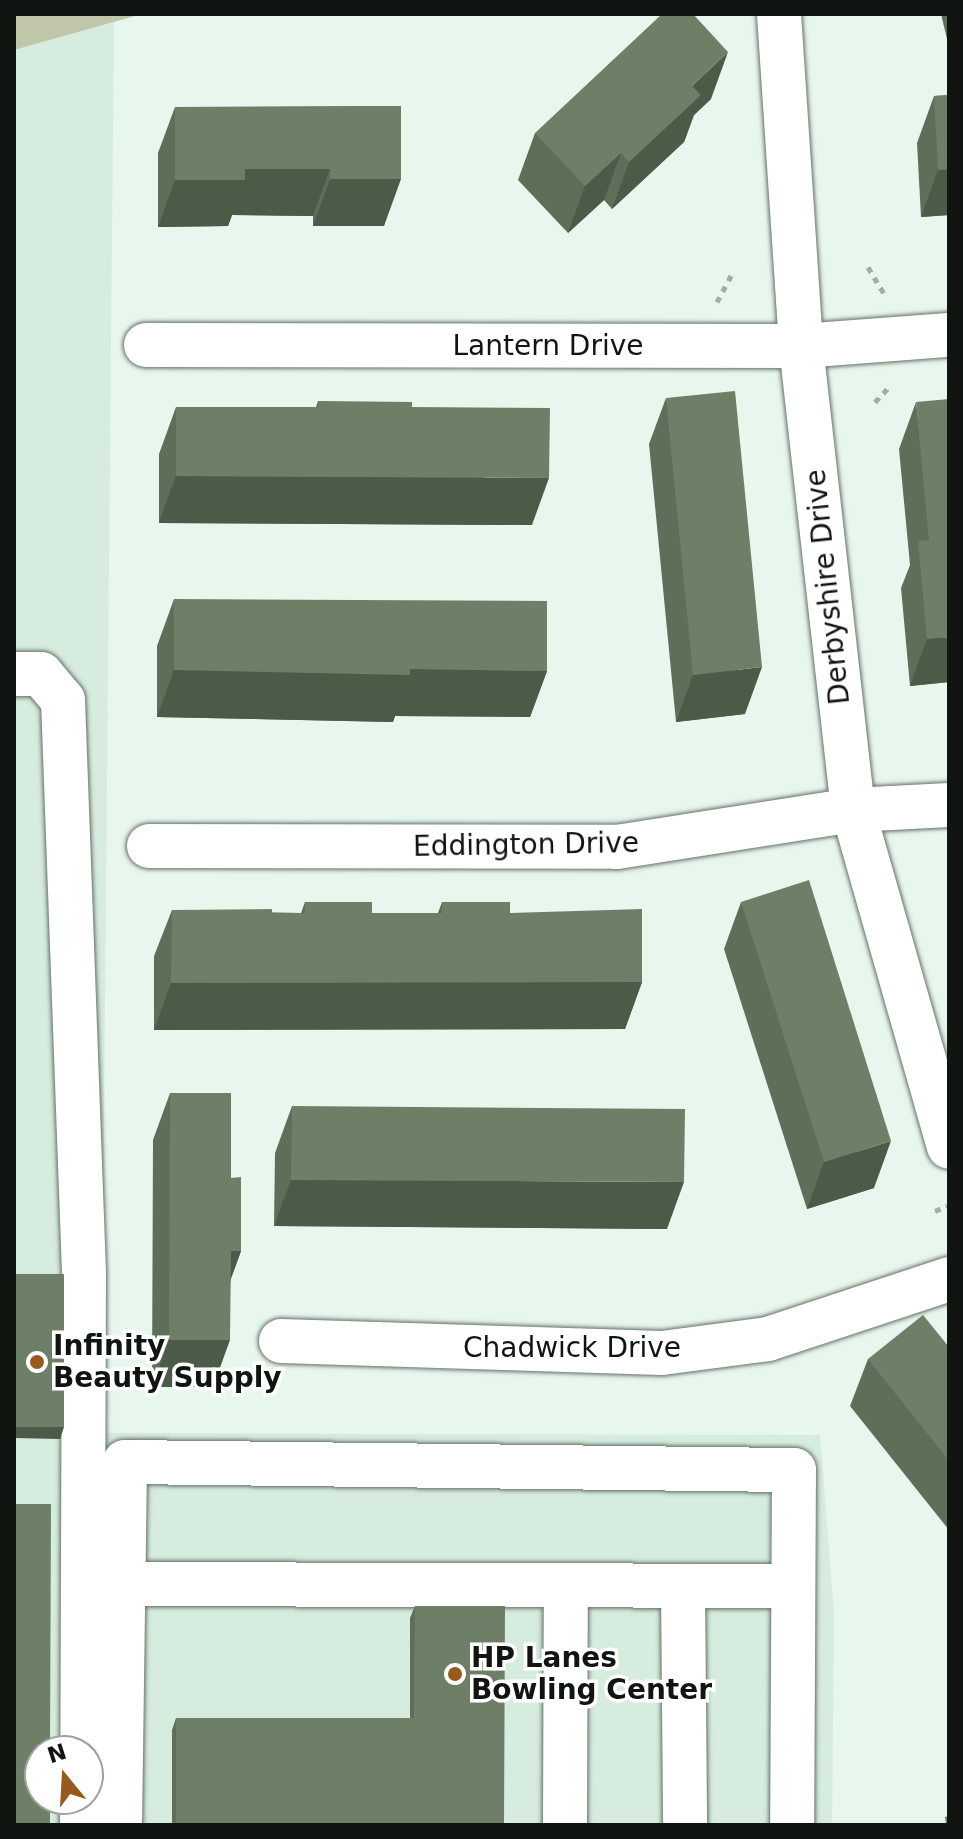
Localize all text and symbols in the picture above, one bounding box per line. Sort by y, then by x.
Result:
street label: Lantern Drive [452,329,644,363]
street label: Derbyshire Drive [799,468,857,706]
street label: Eddington Drive [413,826,639,864]
place label: Infinity Beauty Supply [53,1329,282,1395]
street label: Chadwick Drive [463,1331,681,1365]
marker: Infinity Beauty Supply [28,1353,46,1371]
place label: HP Lanes Bowling Center [471,1641,712,1707]
marker: HP Lanes Bowling Center [446,1665,464,1683]
north arrow [24,1735,104,1815]
text: N [44,1739,70,1768]

